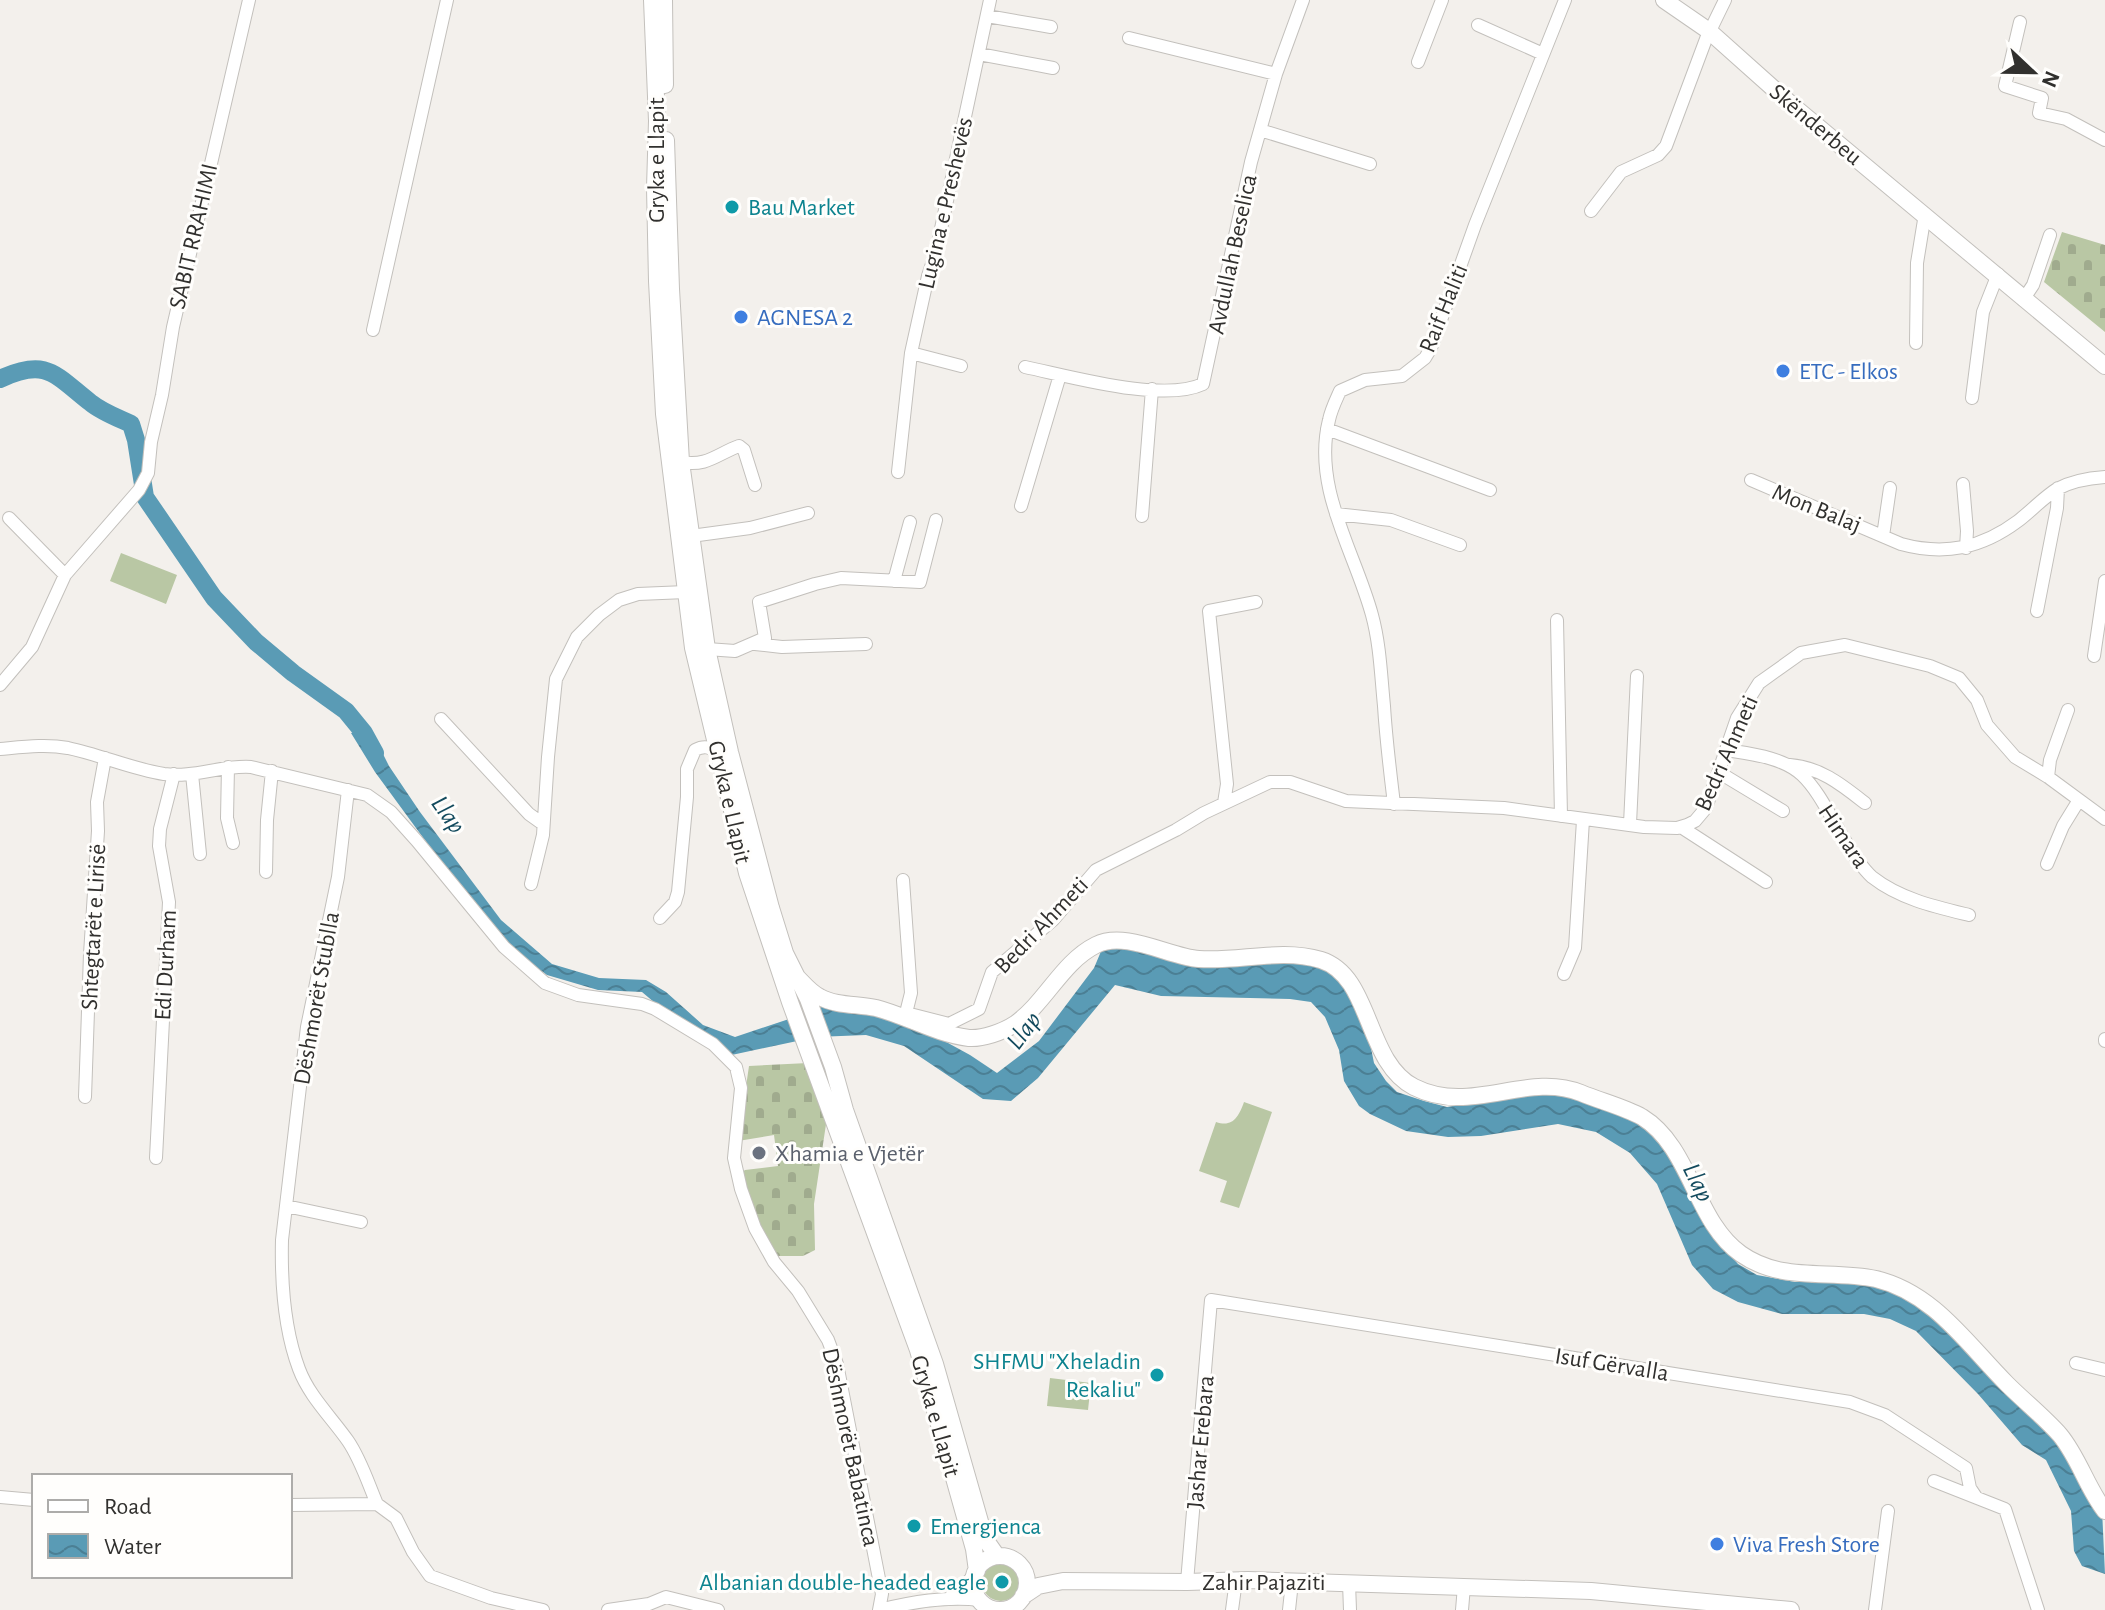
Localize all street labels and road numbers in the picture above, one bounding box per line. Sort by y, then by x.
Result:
street label: Skënderbeu [1765,80,1866,170]
street label: Gryka e Llapit [645,97,669,223]
street label: Lugina e Preshevës [915,115,977,291]
street label: SABIT RRAHIMI [166,161,222,311]
street label: Avdullah Beselica [1204,172,1262,336]
street label: Raif Haliti [1415,261,1473,356]
street label: Mon Balaj [1769,480,1865,538]
street label: Bedri Ahmeti [1691,692,1763,815]
street label: Gryka e Llapit [703,738,755,866]
street label: Himara [1813,800,1873,873]
street label: Shtegtarët e Lirisë [78,843,110,1011]
street label: Bedri Ahmeti [990,873,1093,978]
street label: Edi Durham [151,909,181,1021]
street label: Dëshmorët Stublla [290,910,344,1087]
street label: Isuf Gërvalla [1553,1344,1670,1386]
street label: Dëshmorët Babatinca [817,1346,883,1549]
street label: Gryka e Llapit [906,1353,964,1480]
street label: Jashar Erebara [1183,1374,1219,1510]
street label: Zahir Pajaziti [1202,1571,1326,1595]

